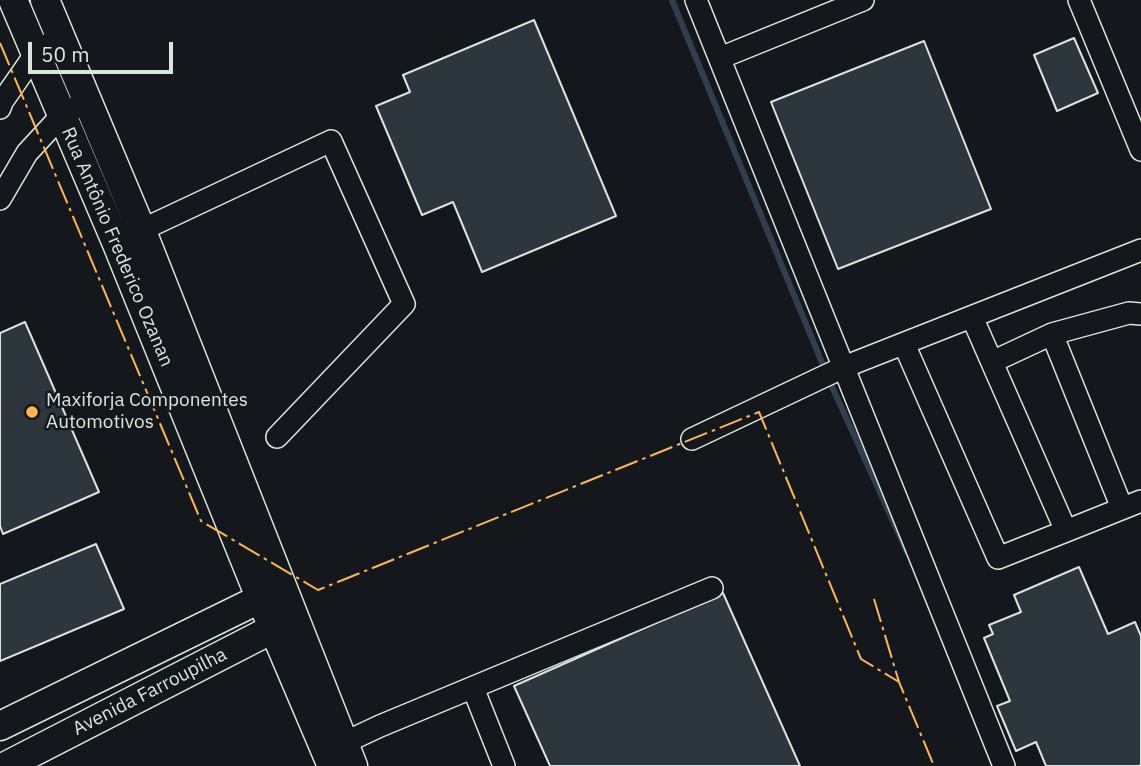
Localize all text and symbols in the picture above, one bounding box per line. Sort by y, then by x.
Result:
scale bar [32,28,177,72]
text: 50 m [41,40,90,68]
street label: Rua Antônio Frederico Ozanan [56,124,178,370]
place label: Maxiforja Componentes Automotivos [46,390,248,434]
marker: Maxiforja Componentes Automotivos [24,404,40,420]
street label: Avenida Farroupilha [69,643,231,741]

